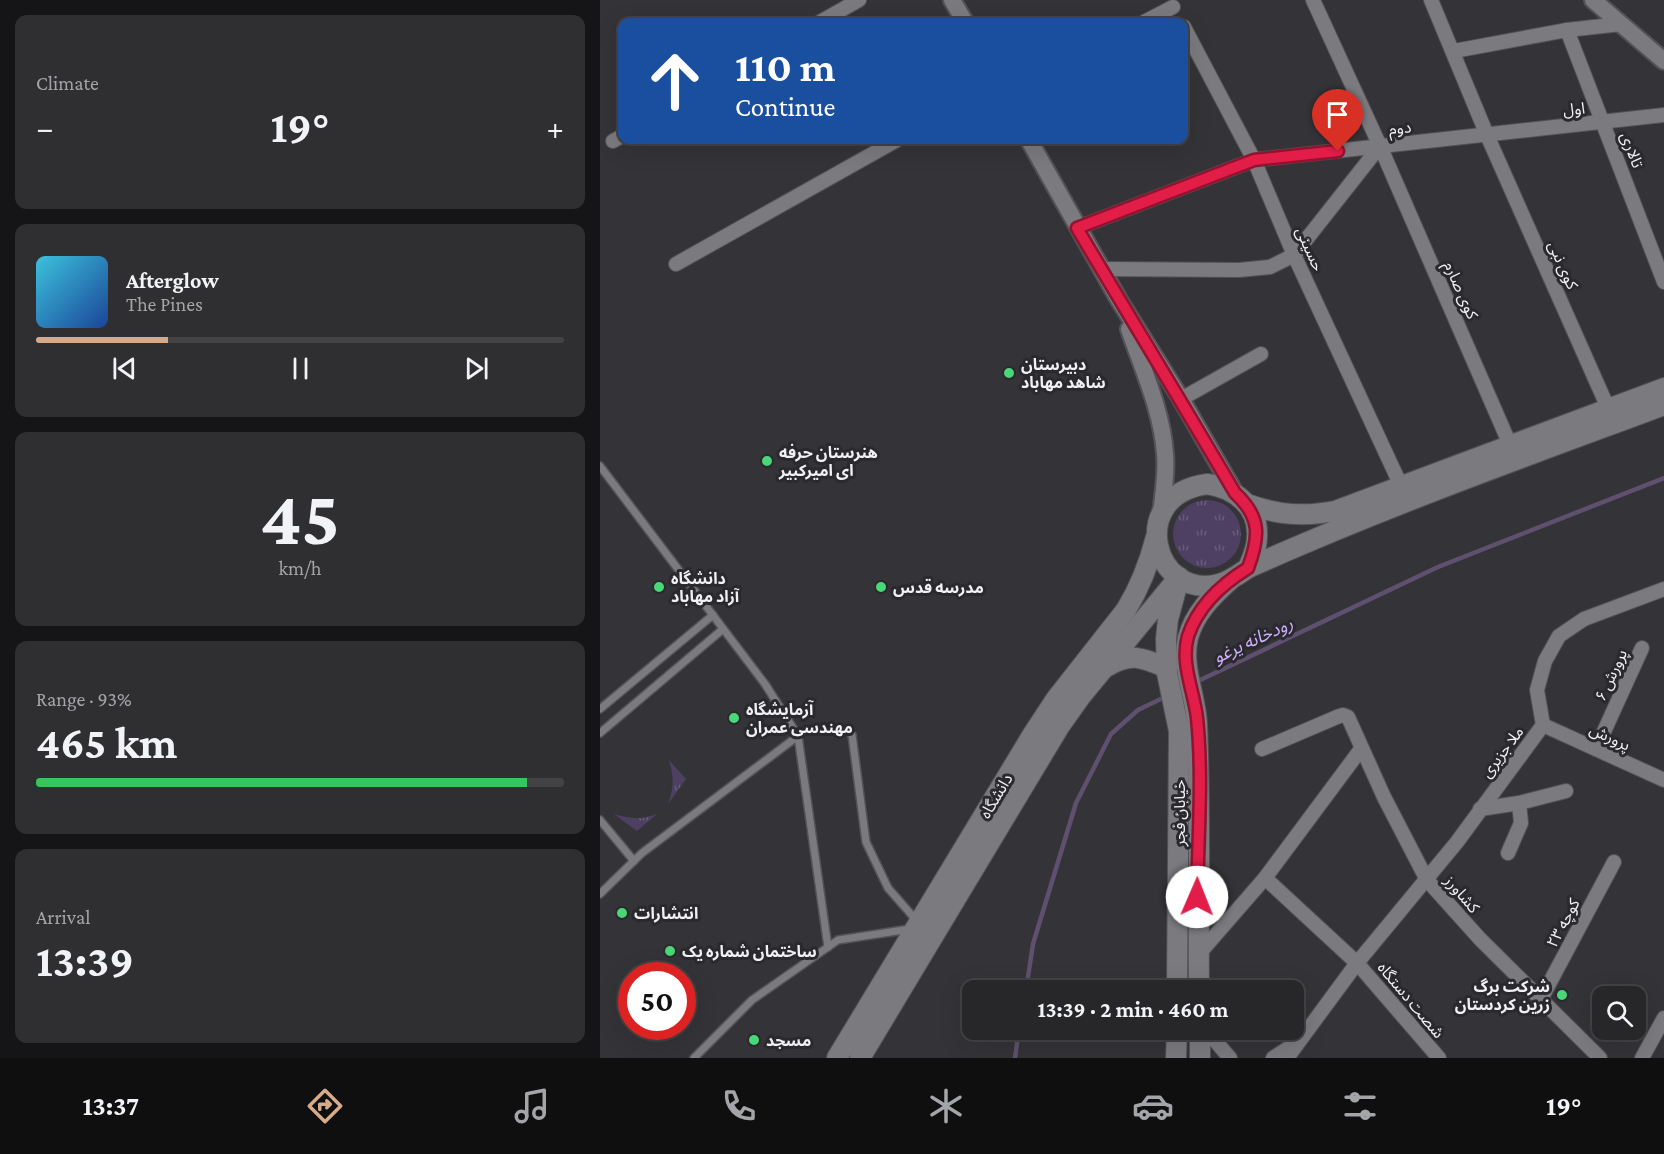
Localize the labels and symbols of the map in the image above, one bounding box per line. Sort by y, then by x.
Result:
pin [1312,89,1363,151]
street label: اول [1562,99,1586,121]
street label: دوم [1388,118,1413,142]
street label: تالاری [1617,130,1647,171]
street label: حسینی [1292,224,1327,274]
street label: کوی نبی [1544,238,1581,292]
street label: کوی صارم [1437,259,1481,323]
place label: دبیرستان شاهد مهاباد [1021,356,1106,392]
marker: دبیرستان شاهد مهاباد [1002,366,1016,380]
place label: هنرستان حرفه ای امیرکبیر [778,443,878,480]
marker: هنرستان حرفه ای امیرکبیر [760,454,774,468]
place label: دانشگاه آزاد مهاباد [671,570,740,606]
place label: مدرسه قدس [893,578,984,597]
marker: دانشگاه آزاد مهاباد [652,580,666,594]
marker: مدرسه قدس [874,580,888,594]
water label: رودخانه یرغو [1210,613,1297,668]
street label: پرورش ۶ [1592,646,1632,704]
place label: آزمایشگاه مهندسی عمران [746,699,853,737]
marker: آزمایشگاه مهندسی عمران [727,711,741,725]
street label: پرورش [1586,720,1633,756]
street label: ملا جزیری [1477,723,1528,781]
street label: دانشگاه [976,771,1016,821]
street label: خیابان فجر [1171,780,1189,847]
position arrow [1165,865,1229,929]
street label: کشاورز [1440,871,1483,917]
street label: کوچه ۲۳ [1543,895,1585,951]
place label: انتشارات [634,905,698,923]
marker: انتشارات [615,906,629,920]
place label: ساختمان شماره یک [682,943,817,961]
marker: ساختمان شماره یک [663,944,677,958]
street label: شصت دستگاه [1374,959,1448,1041]
speed limit sign: 50 [618,962,696,1040]
place label: شرکت برگ زرین کردستان [1455,978,1550,1014]
marker: شرکت برگ زرین کردستان [1555,988,1569,1002]
place label: مسجد [766,1032,811,1049]
marker: مسجد [747,1033,761,1047]

